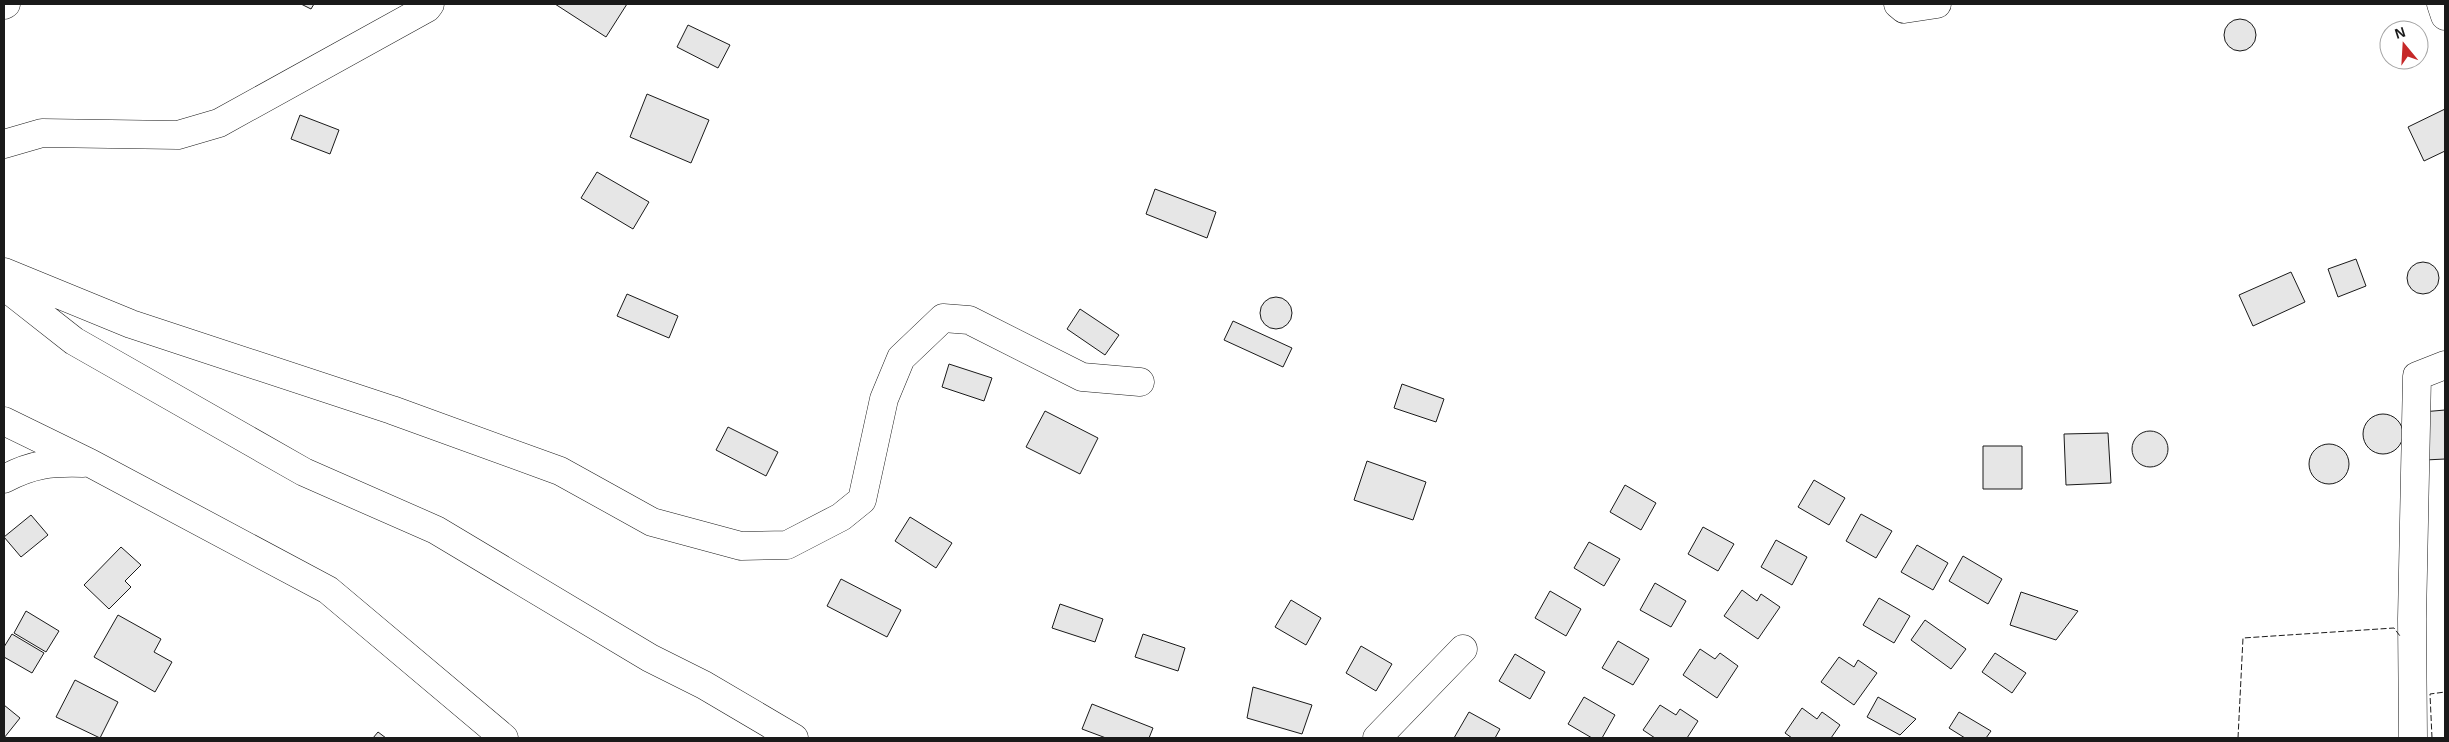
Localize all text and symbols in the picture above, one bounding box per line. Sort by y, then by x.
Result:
north arrow [2379,20,2429,70]
text: N [2393,23,2407,42]

